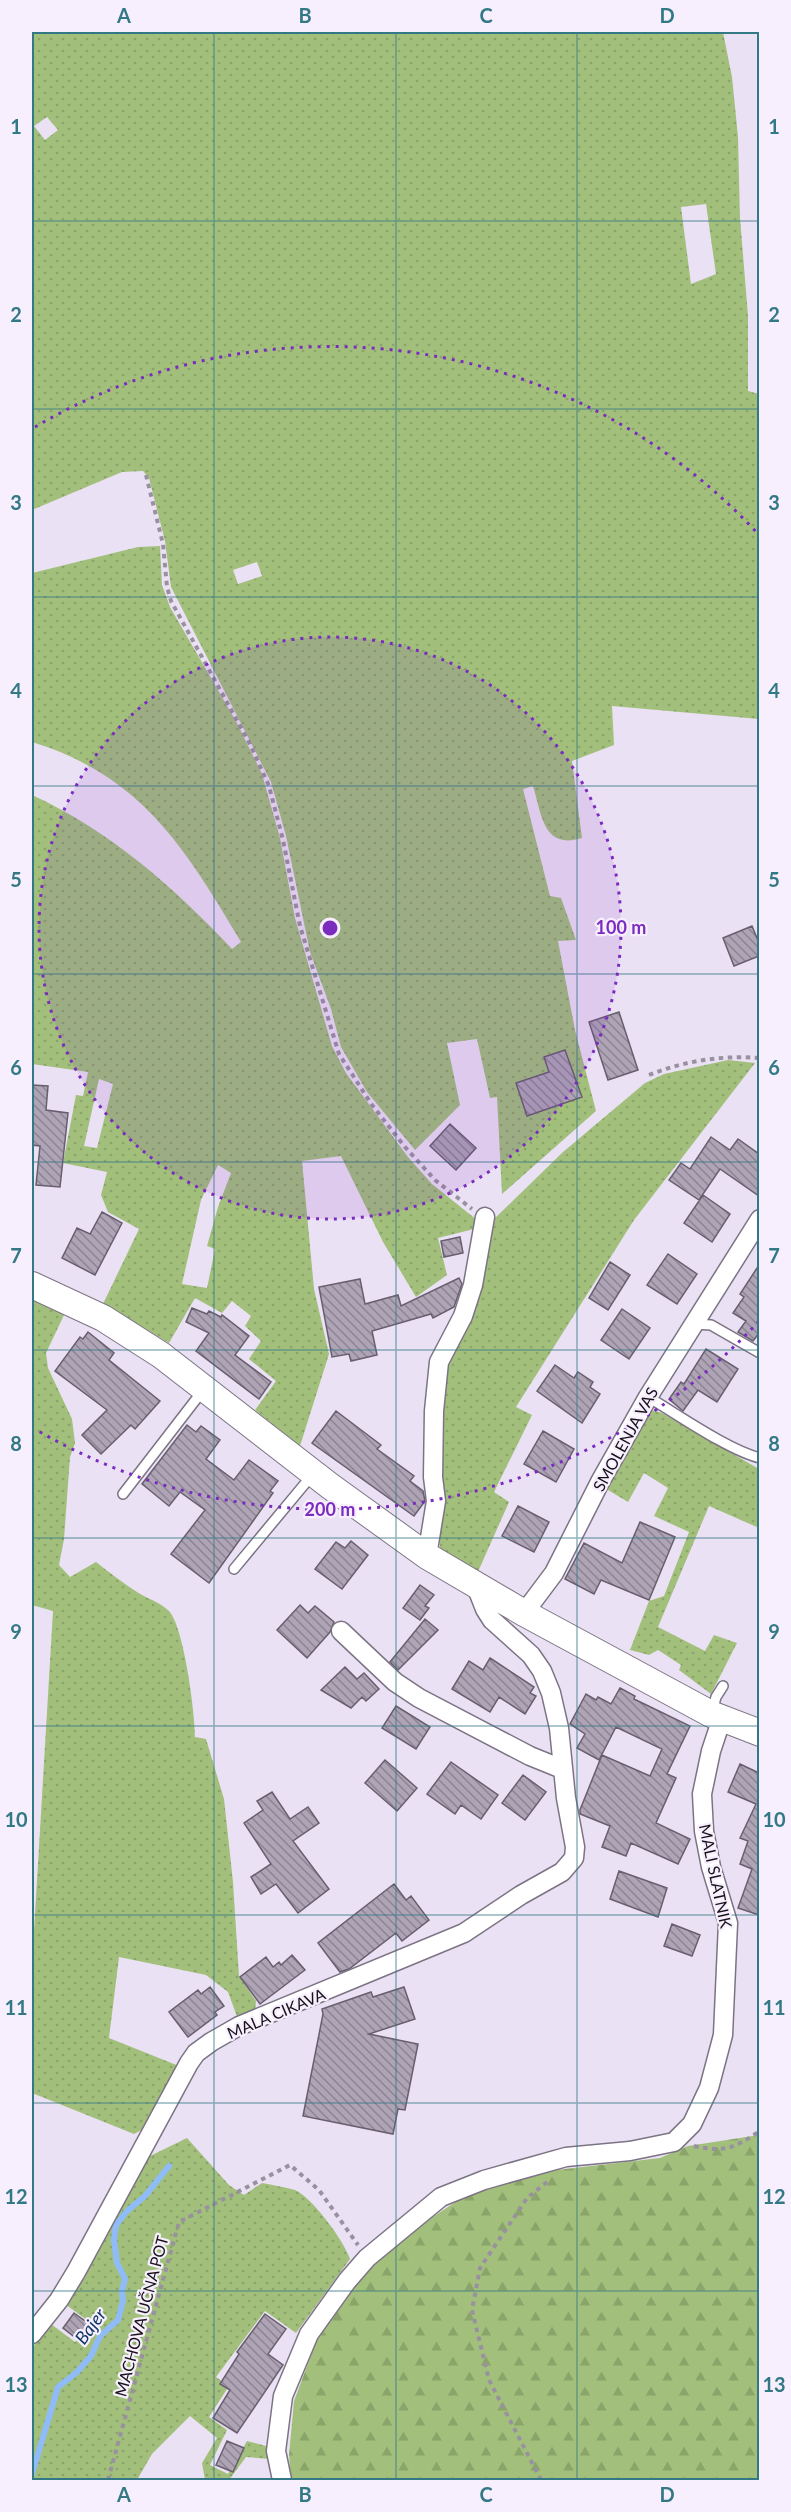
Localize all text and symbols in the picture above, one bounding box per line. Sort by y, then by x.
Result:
text: A [116,3,131,27]
text: B [298,3,312,27]
text: C [479,3,493,27]
text: D [659,3,675,27]
text: 1 [10,114,22,138]
text: 1 [768,114,780,138]
text: 2 [10,302,22,326]
text: 2 [768,302,780,326]
text: 3 [10,490,22,514]
text: 3 [768,490,780,514]
text: 4 [10,678,22,702]
text: 4 [768,678,780,702]
text: 5 [10,867,22,891]
text: 5 [768,867,780,891]
text: 100 m [596,916,646,938]
centre of rings [320,918,340,938]
text: 6 [10,1055,22,1079]
text: 6 [768,1055,780,1079]
text: 7 [10,1243,22,1267]
text: 7 [768,1243,780,1267]
street label: SMOLENJA VAS [589,1384,661,1494]
text: 8 [10,1431,22,1455]
text: 8 [768,1431,780,1455]
text: 200 m [305,1498,355,1520]
text: 9 [10,1619,22,1643]
text: 9 [768,1619,780,1643]
text: 10 [4,1807,28,1831]
text: 10 [762,1807,786,1831]
street label: MALI SLATNIK [696,1822,736,1930]
street label: MALA CIKAVA [224,1984,328,2042]
text: 11 [4,1995,28,2019]
text: 11 [762,1995,786,2019]
text: 12 [4,2184,28,2208]
text: 12 [762,2184,786,2208]
street label: MACHOVA UČNA POT [110,2233,172,2398]
water label: Bajer [70,2303,111,2348]
text: 13 [4,2372,28,2396]
text: 13 [762,2372,786,2396]
text: A [116,2482,131,2506]
text: B [298,2482,312,2506]
text: C [479,2482,493,2506]
text: D [659,2482,675,2506]

